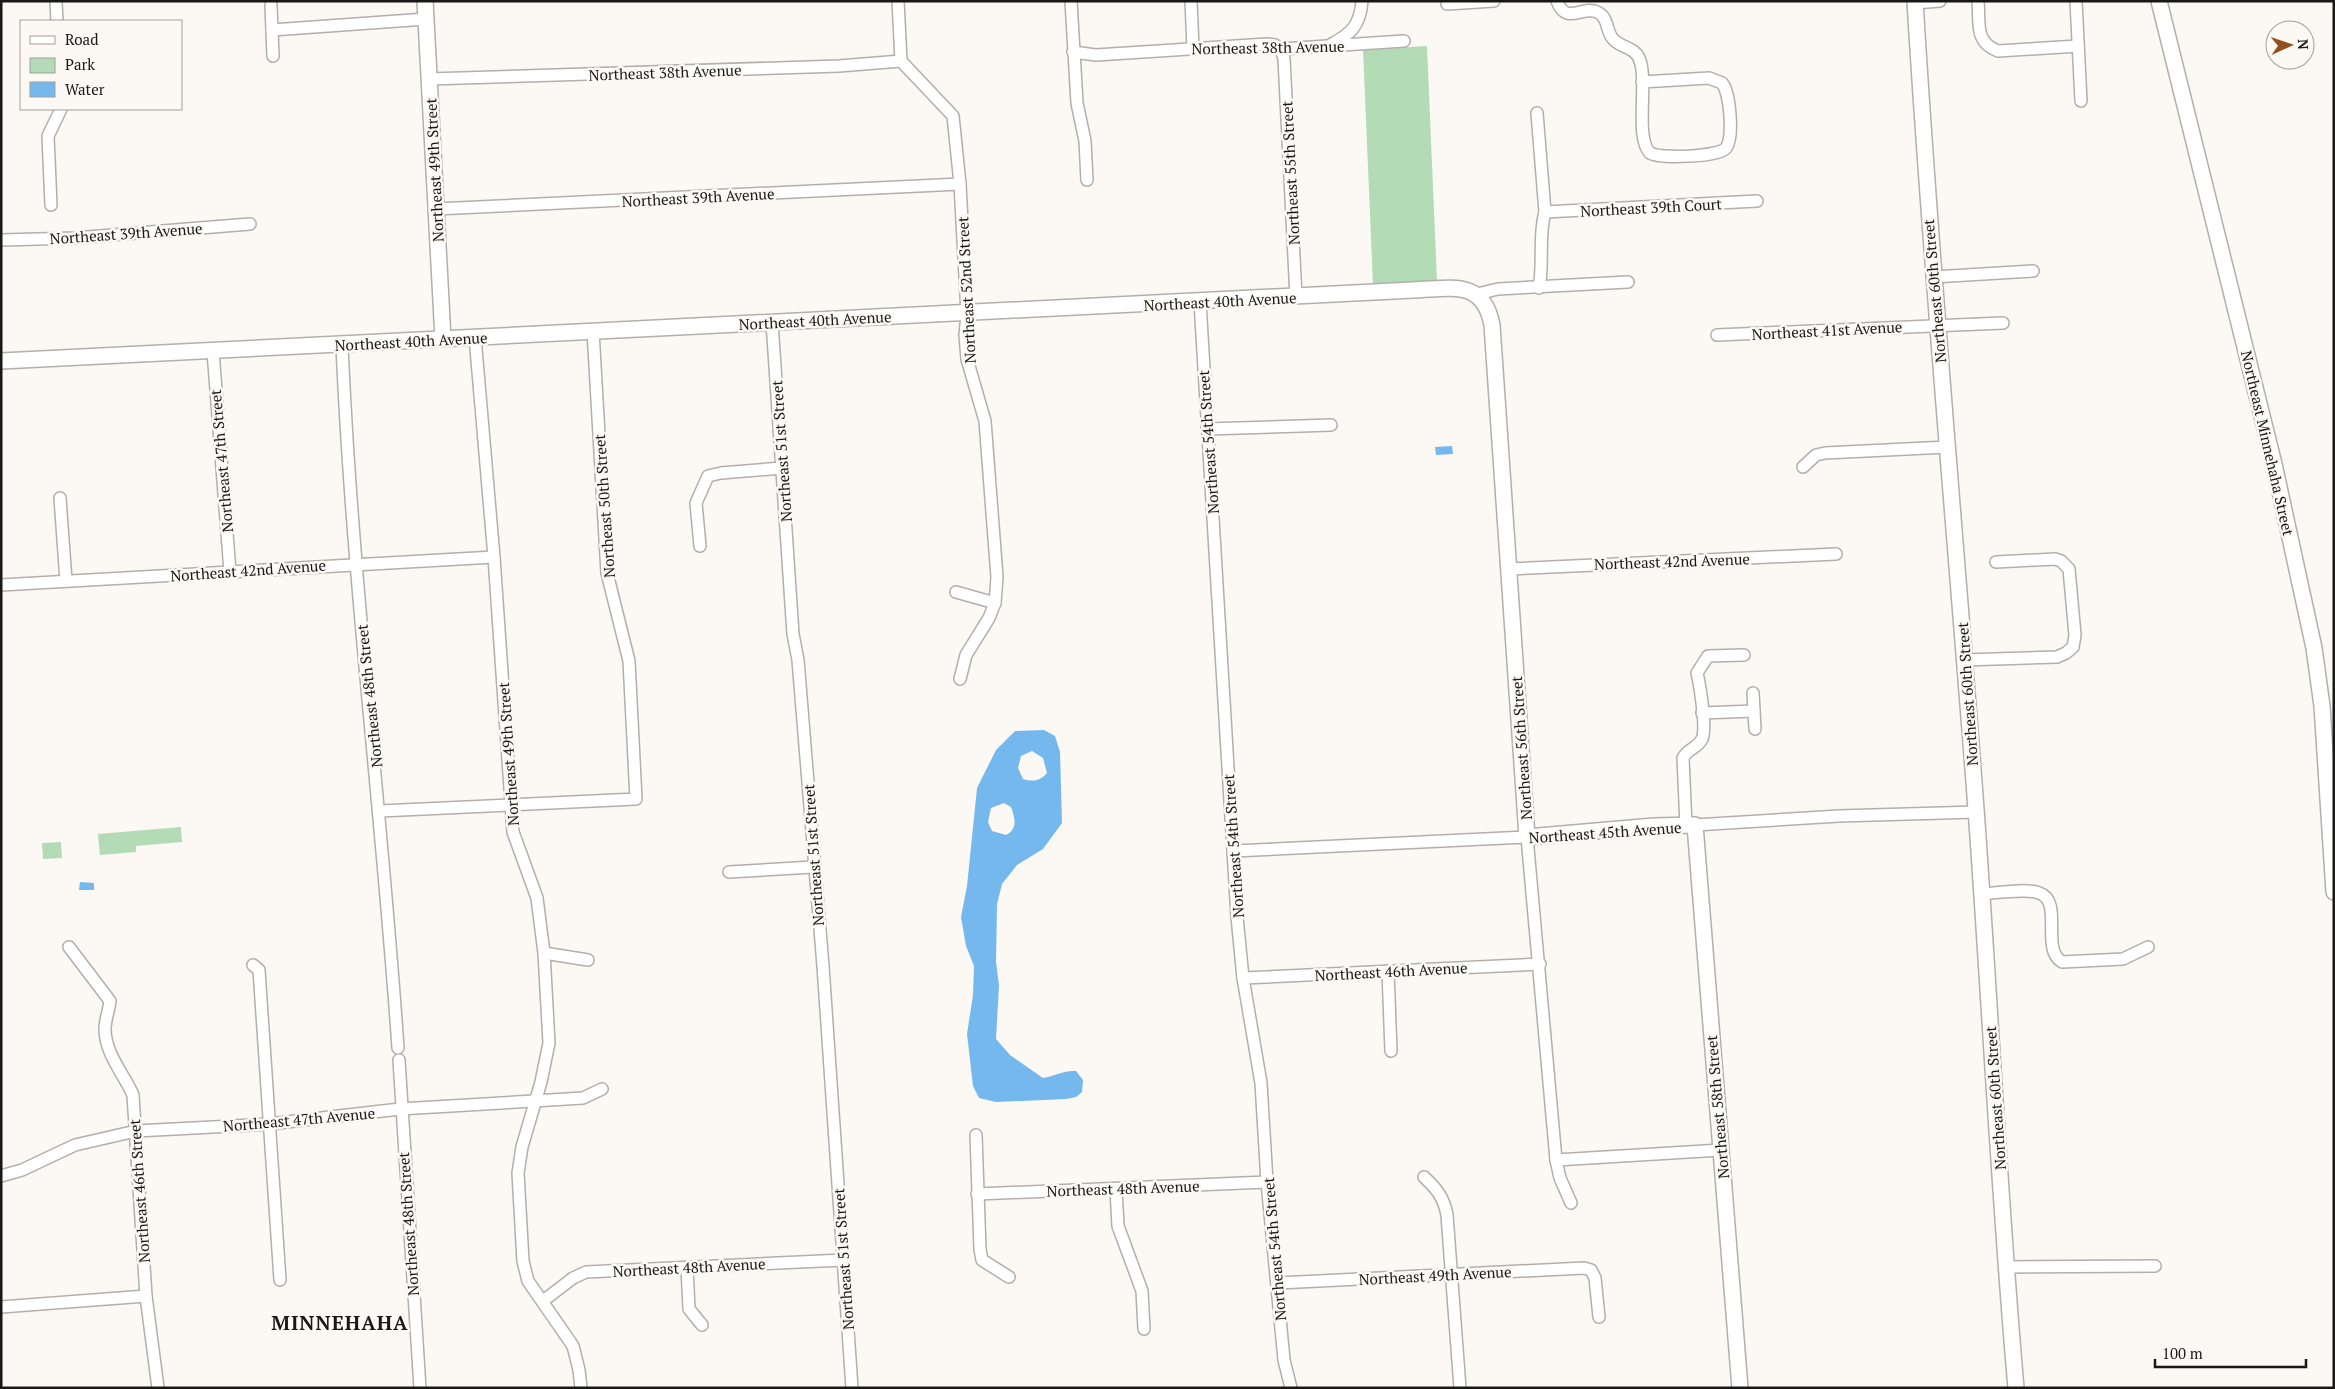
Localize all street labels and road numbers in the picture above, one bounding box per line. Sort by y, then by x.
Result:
street label: Northeast 38th Avenue [1191,36,1345,58]
street label: Northeast 38th Avenue [588,59,742,85]
street label: Northeast 49th Street [420,97,448,243]
street label: Northeast 55th Street [1276,100,1304,246]
street label: Northeast 39th Avenue [621,183,775,211]
street label: Northeast 39th Court [1580,193,1723,221]
street label: Northeast 52nd Street [952,216,980,364]
street label: Northeast 39th Avenue [49,218,203,248]
street label: Northeast 60th Street [1918,218,1950,364]
street label: Northeast 40th Avenue [1143,287,1297,315]
street label: Northeast 40th Avenue [738,306,892,334]
street label: Northeast 41st Avenue [1751,316,1903,344]
street label: Northeast 40th Avenue [334,327,488,355]
street label: Northeast Minnehaha Street [2237,348,2299,538]
street label: Northeast 54th Street [1193,369,1223,515]
street label: Northeast 51st Street [766,379,796,523]
street label: Northeast 47th Street [205,388,237,533]
street label: Northeast 50th Street [589,433,619,579]
street label: Northeast 42nd Avenue [1594,548,1750,574]
street label: Northeast 42nd Avenue [170,555,326,585]
street label: Northeast 60th Street [1952,621,1982,767]
street label: Northeast 48th Street [351,623,386,769]
street label: Northeast 56th Street [1506,675,1536,821]
street label: Northeast 49th Street [493,681,523,827]
street label: Northeast 54th Street [1218,773,1248,919]
street label: Northeast 51st Street [798,783,828,927]
street label: Northeast 45th Avenue [1528,817,1682,847]
street label: Northeast 46th Avenue [1314,957,1468,985]
street label: Northeast 60th Street [1980,1025,2010,1171]
street label: Northeast 58th Street [1701,1034,1733,1180]
street label: Northeast 47th Avenue [222,1102,376,1136]
street label: Northeast 46th Street [124,1118,154,1264]
street label: Northeast 48th Street [393,1151,423,1297]
street label: Northeast 48th Avenue [1046,1175,1200,1201]
street label: Northeast 54th Street [1258,1176,1290,1322]
street label: Northeast 51st Street [828,1187,858,1331]
street label: Northeast 48th Avenue [612,1253,766,1281]
street label: Northeast 49th Avenue [1358,1261,1512,1289]

